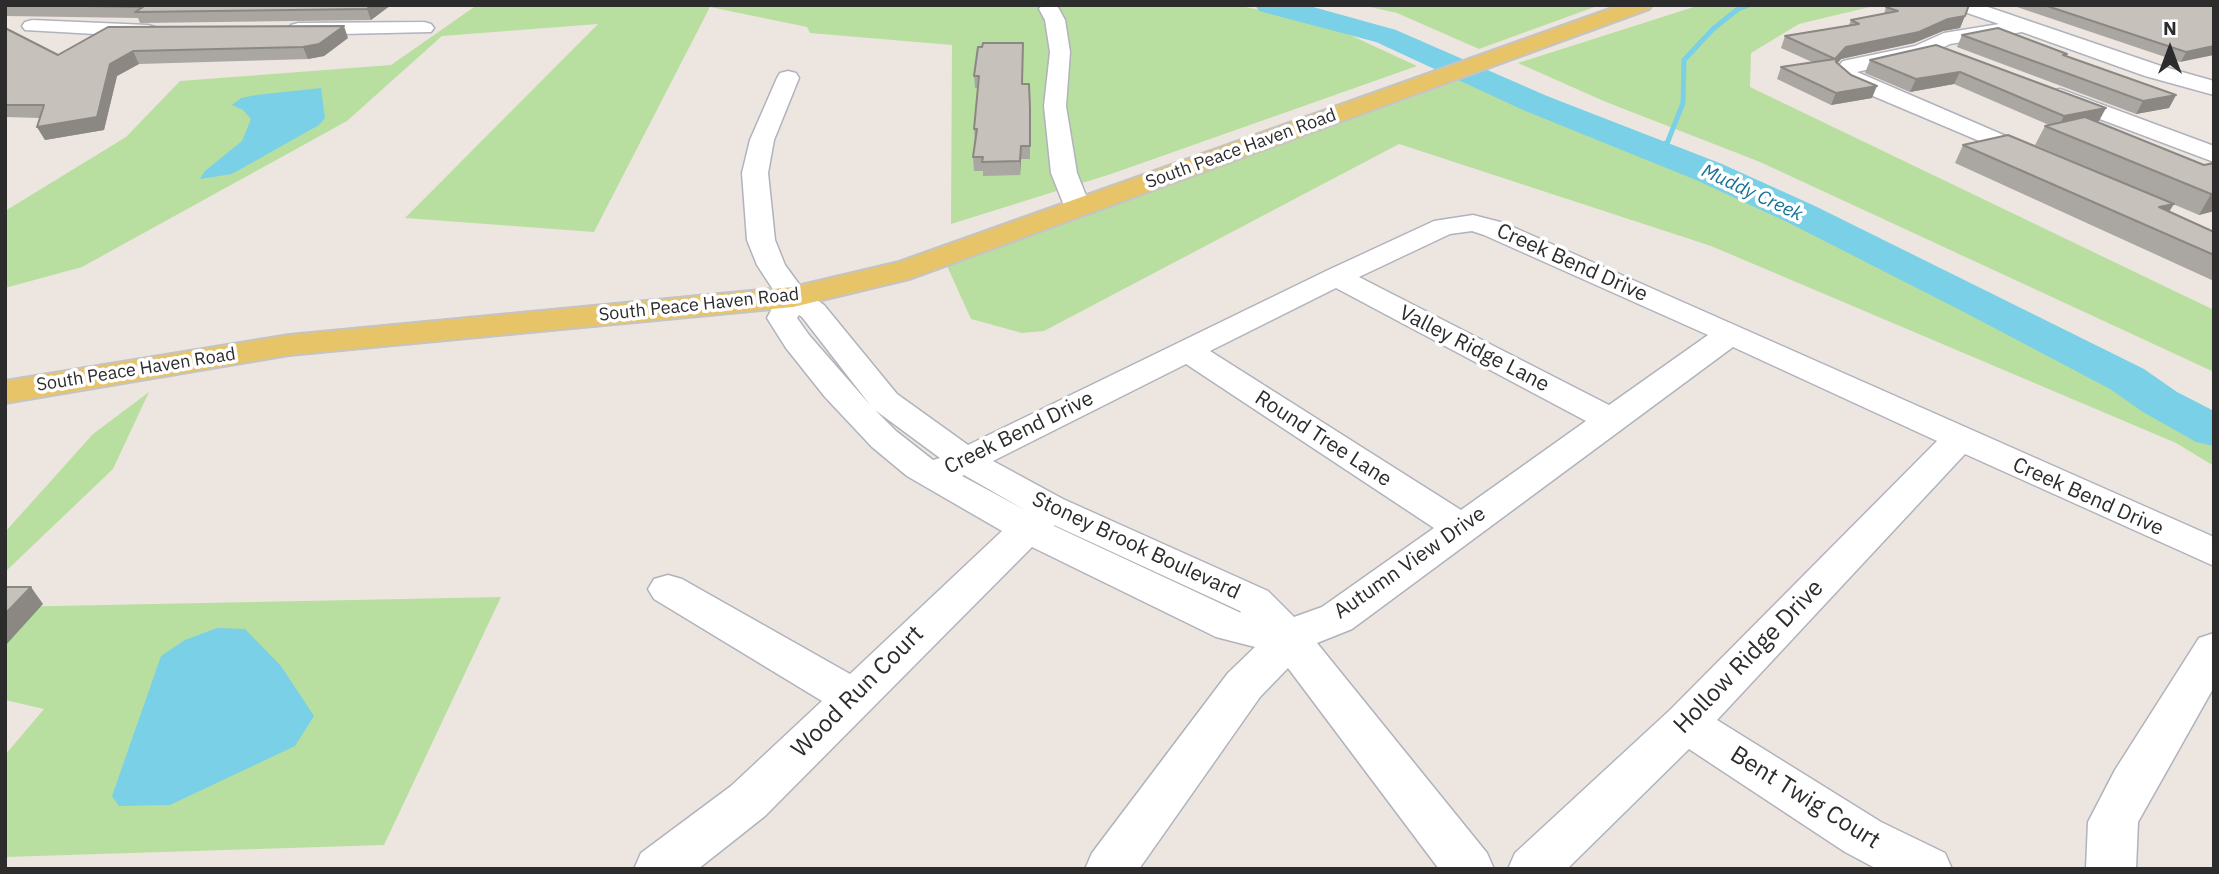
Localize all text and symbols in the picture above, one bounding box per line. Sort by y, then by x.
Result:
north arrow [2135,14,2205,84]
text: N [2163,16,2177,40]
street label: South Peace Haven Road [1143,104,1339,194]
water label: Muddy Creek [1698,160,1806,226]
street label: Creek Bend Drive [1493,218,1651,308]
street label: South Peace Haven Road [598,284,800,326]
street label: Valley Ridge Lane [1395,300,1553,398]
street label: South Peace Haven Road [35,344,237,396]
street label: Round Tree Lane [1250,385,1396,493]
street label: Creek Bend Drive [940,386,1098,480]
street label: Creek Bend Drive [2009,452,2167,542]
street label: Stoney Brook Boulevard [1028,487,1244,605]
street label: Autumn View Drive [1329,501,1491,625]
street label: Hollow Ridge Drive [1668,574,1830,740]
street label: Wood Run Court [786,620,930,764]
street label: Bent Twig Court [1725,740,1885,856]

